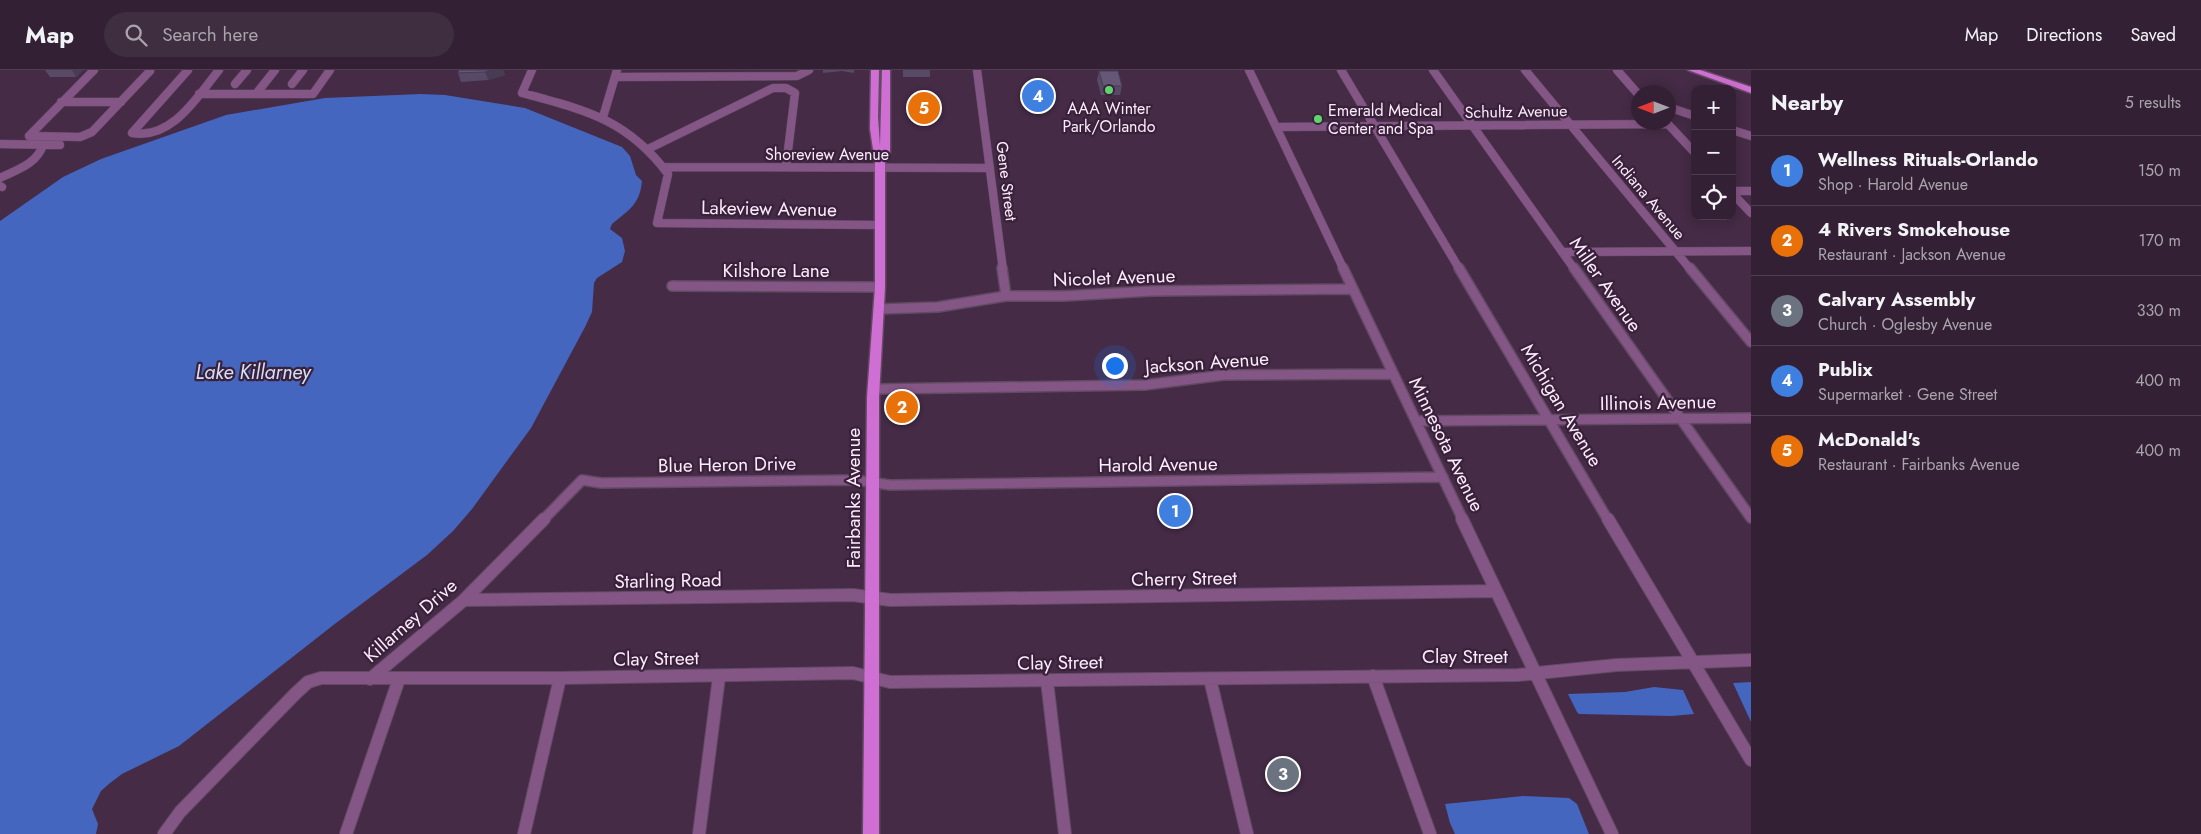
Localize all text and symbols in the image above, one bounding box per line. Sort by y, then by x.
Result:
search box [104,12,454,57]
text: Map [25,17,74,52]
icon: search [122,21,150,49]
text: Search here [162,21,258,48]
text: Map [1965,22,1998,48]
text: Directions [2026,22,2102,48]
text: Saved [2130,22,2176,48]
pin: 4 [1022,77,1054,115]
marker: AAA Winter Park/Orlando [1103,84,1115,96]
north arrow [1631,85,1676,130]
map controls [1691,85,1736,220]
button: + [1691,85,1736,130]
text: Nearby [1771,88,1843,118]
pin: 5 [908,89,940,127]
text: 5 results [2125,91,2181,114]
place label: AAA Winter Park/Orlando [1063,97,1156,138]
place label: Emerald Medical Center and Spa [1328,99,1442,140]
street label: Schultz Avenue [1464,99,1568,124]
marker: Emerald Medical Center and Spa [1312,113,1324,125]
button: − [1691,130,1736,175]
street label: Gene Street [990,140,1023,222]
street label: Shoreview Avenue [765,143,889,166]
text: Wellness Rituals-Orlando [1818,146,2038,173]
street label: Indiana Avenue [1606,150,1691,245]
text: 1 [1783,159,1791,182]
text: 150 m [2138,159,2181,182]
text: Shop · Harold Avenue [1818,173,1968,196]
button: locate [1691,175,1736,220]
street label: Lakeview Avenue [701,194,837,223]
text: 4 Rivers Smokehouse [1818,216,2010,243]
text: 2 [1782,229,1792,252]
text: 170 m [2139,229,2181,252]
street label: Miller Avenue [1563,231,1648,337]
text: Restaurant · Jackson Avenue [1818,243,2006,266]
street label: Kilshore Lane [722,257,830,284]
street label: Nicolet Avenue [1052,262,1176,293]
text: Calvary Assembly [1818,286,1975,313]
text: 3 [1782,299,1792,322]
text: 330 m [2137,299,2181,322]
text: Church · Oglesby Avenue [1818,313,1992,336]
street label: Michigan Avenue [1514,339,1609,472]
street label: Jackson Avenue [1141,345,1270,381]
your location [1102,353,1128,379]
text: Publix [1818,356,1873,383]
water label: Lake Killarney [195,358,312,387]
text: 4 [1781,369,1793,392]
text: 400 m [2135,369,2181,392]
street label: Minnesota Avenue [1402,372,1491,516]
text: Supermarket · Gene Street [1818,383,1997,406]
pin: 2 [886,388,918,426]
street label: Illinois Avenue [1600,388,1717,417]
text: McDonald's [1818,426,1920,453]
street label: Fairbanks Avenue [840,428,867,568]
text: 5 [1782,439,1792,462]
text: 400 m [2135,439,2181,462]
street label: Blue Heron Drive [658,450,797,479]
street label: Harold Avenue [1098,450,1218,479]
text: Restaurant · Fairbanks Avenue [1818,453,2020,476]
pin: 1 [1159,492,1191,530]
street label: Cherry Street [1131,564,1238,593]
street label: Starling Road [614,566,722,595]
street label: Killarney Drive [358,572,463,669]
street label: Clay Street [1422,643,1508,670]
street label: Clay Street [613,644,700,673]
street label: Clay Street [1017,648,1104,677]
pin: 3 [1267,755,1299,793]

